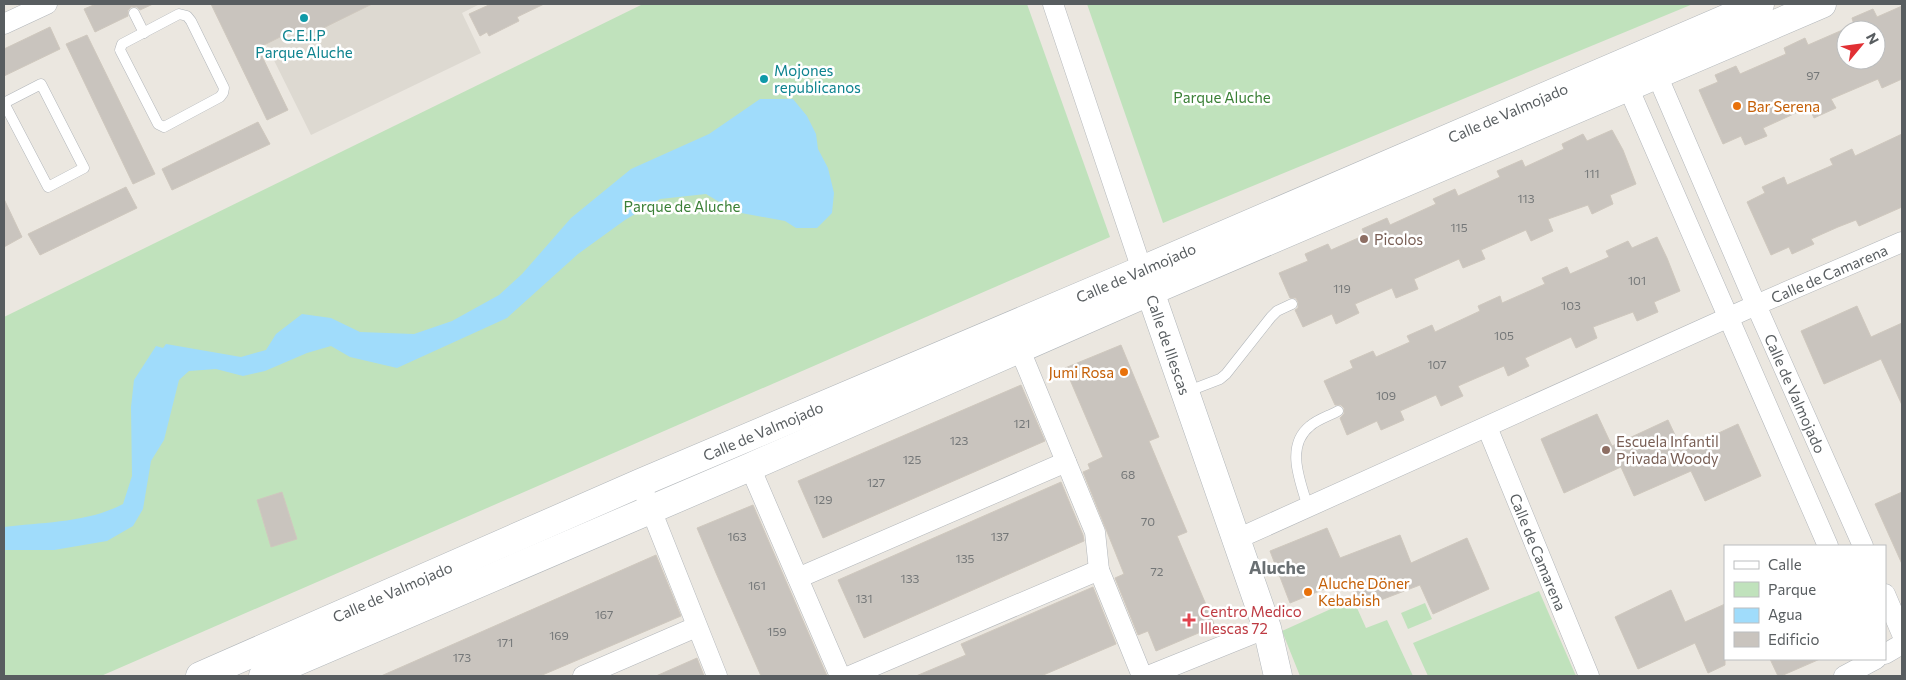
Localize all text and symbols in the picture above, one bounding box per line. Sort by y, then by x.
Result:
marker: C.E.I.P Parque Aluche [298,12,310,24]
north arrow [1836,20,1886,70]
place label: C.E.I.P Parque Aluche [255,26,353,61]
text: N [1863,30,1883,47]
place label: Mojones republicanos [774,61,861,96]
house number: 97 [1806,68,1820,82]
marker: Mojones republicanos [758,73,770,85]
street label: Calle de Valmojado [1445,79,1570,146]
park label: Parque Aluche [1173,88,1271,106]
place label: Bar Serena [1747,97,1820,115]
marker: Bar Serena [1731,100,1743,112]
house number: 111 [1584,166,1600,180]
house number: 113 [1517,191,1535,205]
park label: Parque de Aluche [624,197,740,215]
house number: 115 [1450,220,1468,234]
place label: Picolos [1374,230,1423,248]
marker: Picolos [1358,233,1370,245]
street label: Calle de Valmojado [1073,239,1198,306]
street label: Calle de Camarena [1768,240,1890,307]
house number: 101 [1628,273,1646,287]
house number: 119 [1333,281,1351,295]
street label: Calle de Illescas [1143,292,1194,397]
house number: 103 [1561,298,1581,312]
house number: 105 [1494,328,1514,342]
street label: Calle de Valmojado [1761,331,1830,456]
house number: 107 [1427,357,1447,371]
place label: Jumi Rosa [1048,363,1114,381]
marker: Jumi Rosa [1118,366,1130,378]
house number: 109 [1376,388,1396,402]
street label: Calle de Valmojado [700,397,826,464]
house number: 121 [1014,416,1030,430]
place label: Escuela Infantil Privada Woody [1616,432,1719,467]
house number: 123 [950,433,968,447]
marker: Escuela Infantil Privada Woody [1600,444,1612,456]
house number: 125 [903,452,921,466]
house number: 68 [1121,467,1135,481]
house number: 127 [867,475,885,489]
street label: Calle de Camarena [1506,491,1570,613]
house number: 129 [813,492,833,506]
house number: 70 [1141,514,1155,528]
house number: 163 [727,529,747,543]
house number: 137 [991,529,1009,543]
legend [1724,545,1886,660]
house number: 135 [956,551,975,565]
text: Calle [1768,555,1802,573]
district label: Aluche [1249,556,1305,578]
street label: Calle de Valmojado [330,558,455,626]
house number: 72 [1151,564,1164,578]
house number: 133 [901,571,920,585]
place label: Aluche Döner Kebabish [1318,574,1410,609]
house number: 161 [748,578,766,592]
text: Parque [1768,580,1816,598]
marker: Aluche Döner Kebabish [1302,586,1314,598]
house number: 131 [855,591,873,605]
place label: Centro Medico Illescas 72 [1200,602,1302,637]
text: Agua [1768,605,1802,623]
house number: 167 [595,607,613,621]
marker: Centro Medico Illescas 72 [1182,613,1196,627]
house number: 159 [767,624,787,638]
house number: 169 [549,628,569,642]
text: Edificio [1768,630,1819,648]
house number: 171 [497,635,513,649]
house number: 173 [453,650,471,664]

